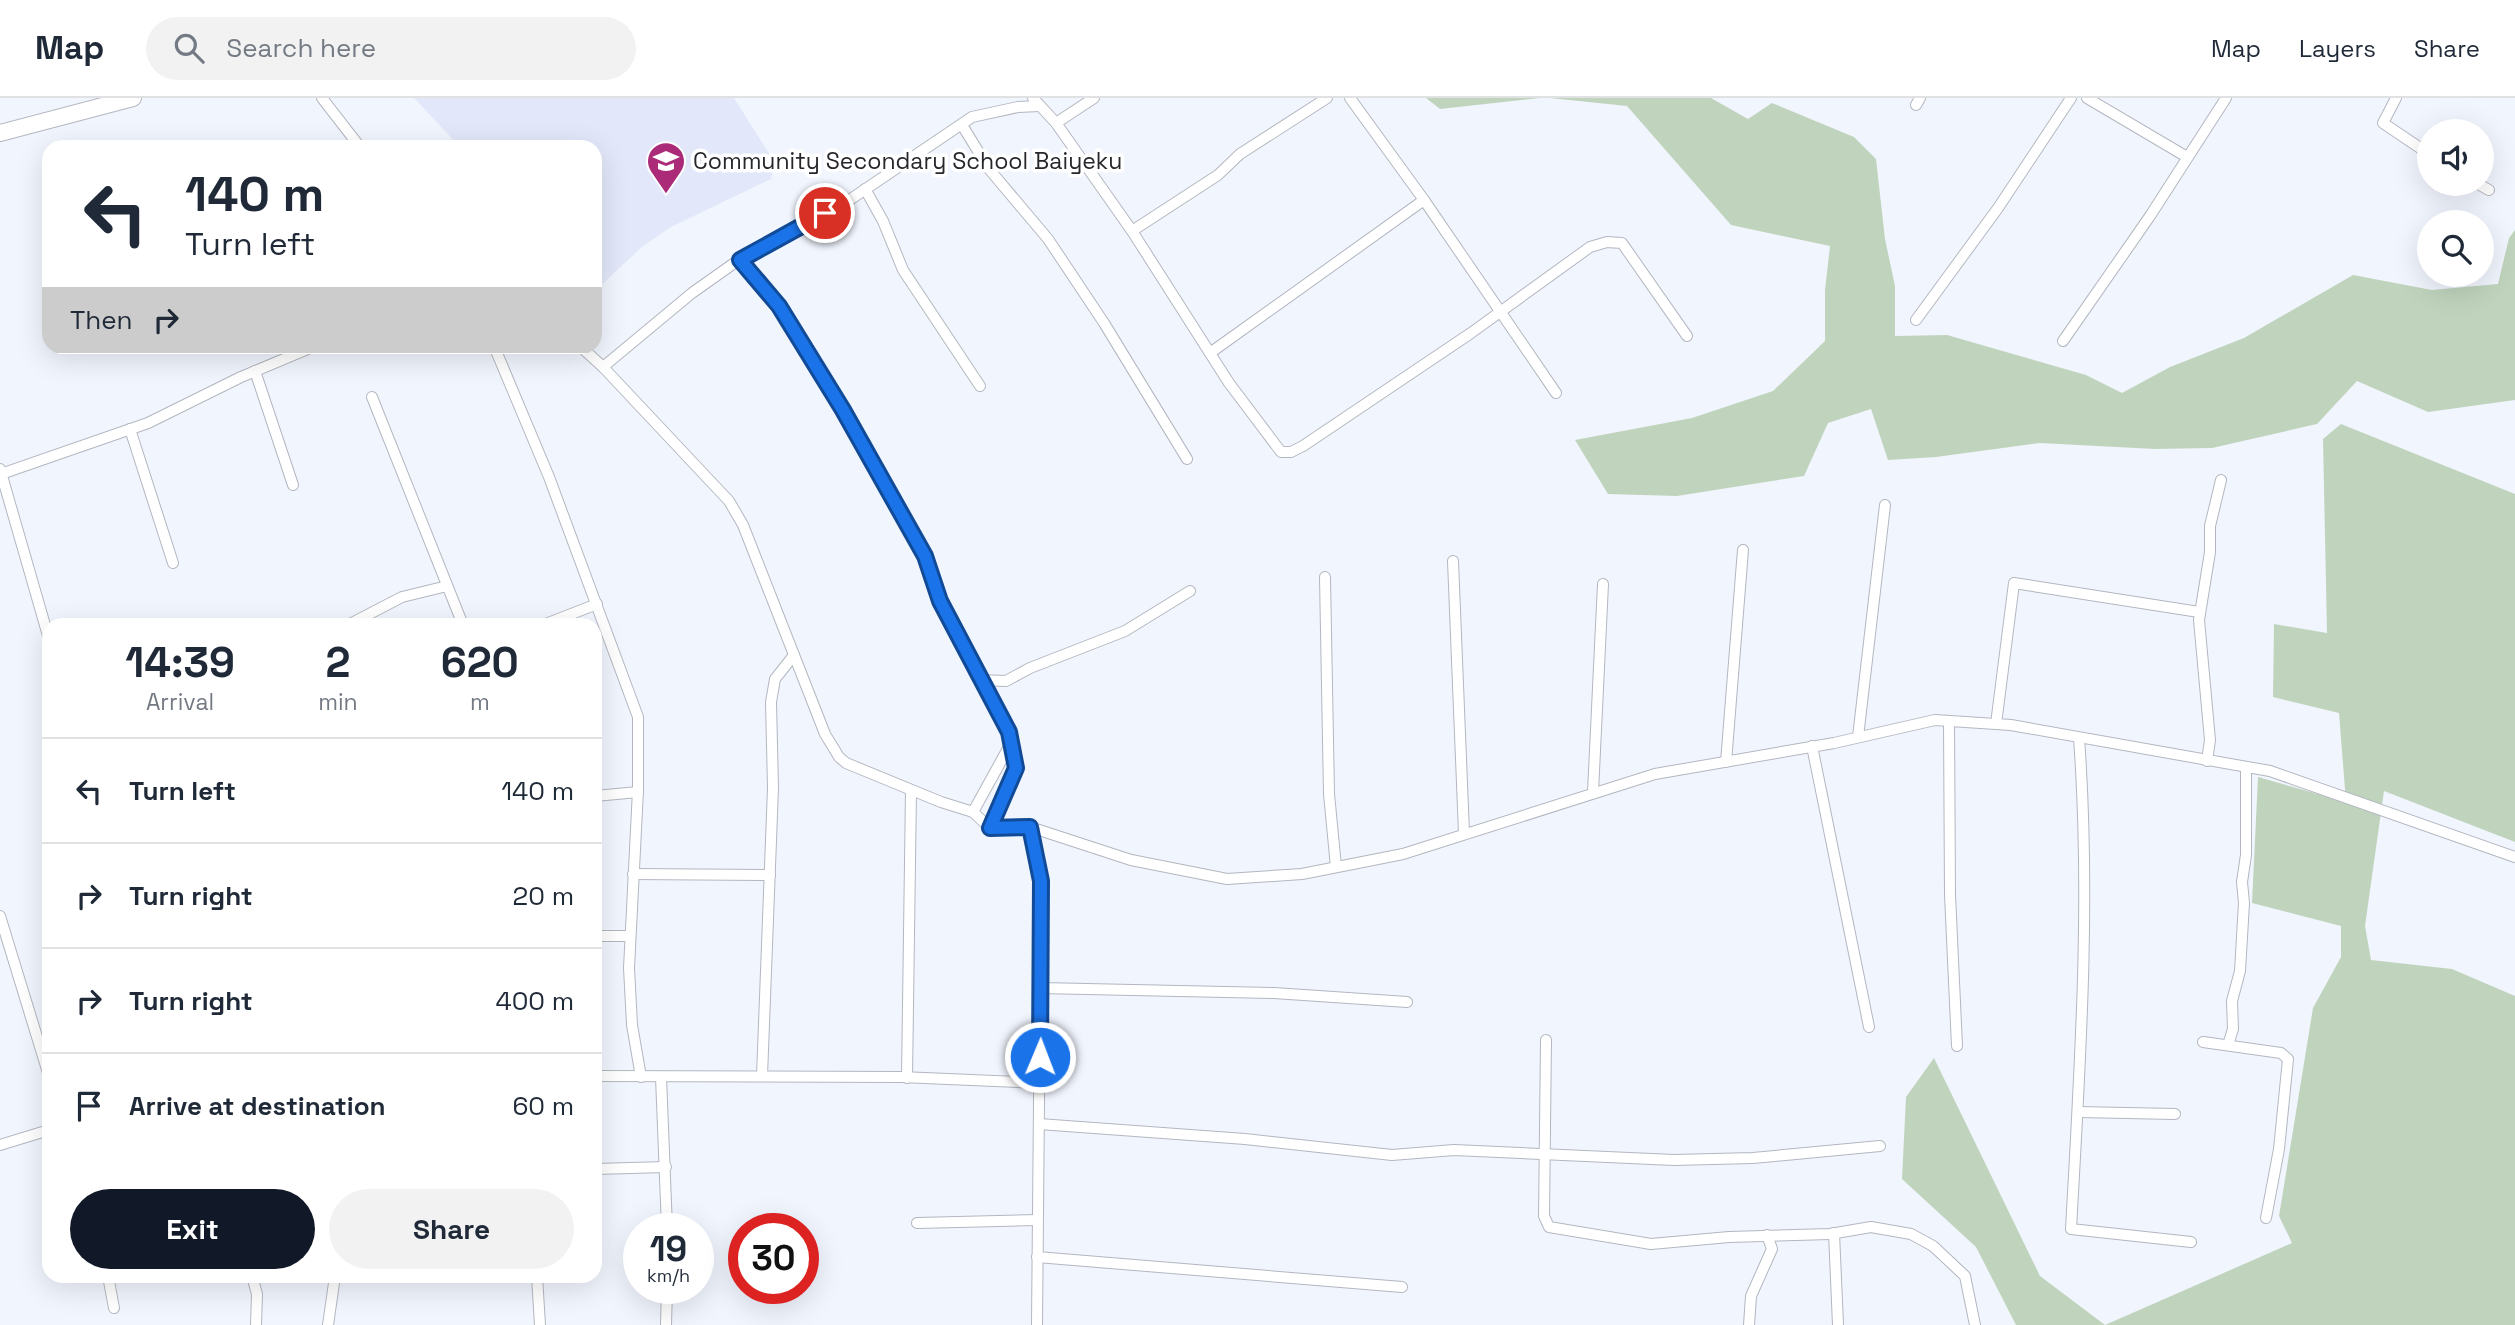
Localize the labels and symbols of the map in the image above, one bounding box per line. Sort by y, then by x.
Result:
school or university icon: Community Secondary School Baiyeku [645,140,687,195]
place label: Community Secondary School Baiyeku [693,146,1122,176]
pin [795,183,855,243]
position arrow [1003,1020,1077,1094]
speed limit sign: 30 [728,1213,819,1304]

